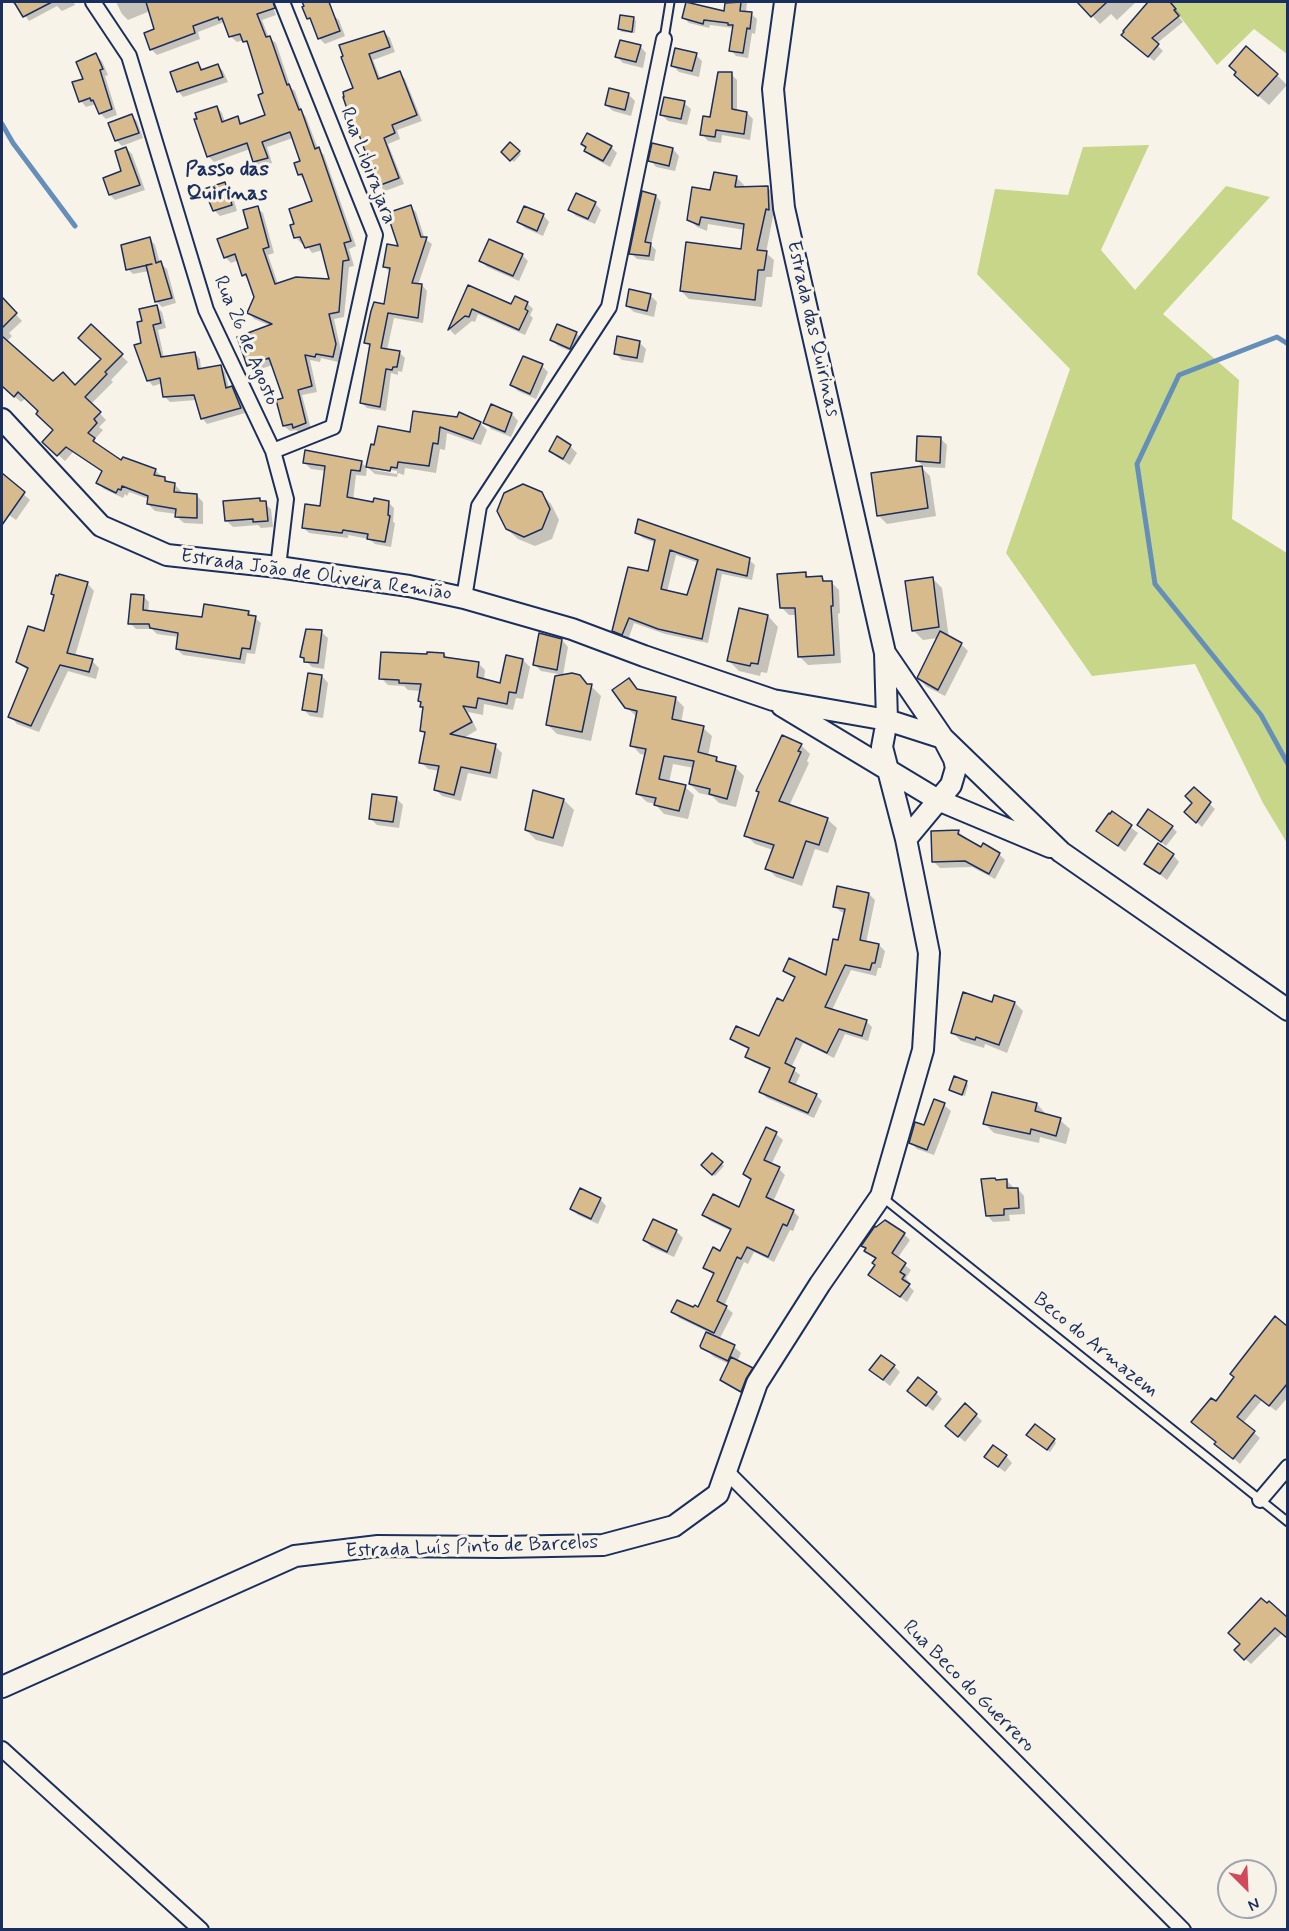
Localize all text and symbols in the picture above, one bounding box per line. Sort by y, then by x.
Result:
street label: Rua Libirajara [334,104,400,228]
district label: Passo das Quirinas [185,158,269,208]
street label: Estrada das Quirinas [780,239,844,419]
street label: Rua 26 de Agosto [207,273,283,409]
street label: Estrada João de Oliveira Remião [179,545,453,607]
street label: Beco do Armazem [1028,1288,1162,1404]
street label: Estrada Luís Pinto de Barcelos [345,1532,599,1564]
street label: Rua Beco do Guerrero [897,1616,1039,1758]
north arrow [1217,1859,1277,1919]
text: N [1245,1892,1263,1916]

